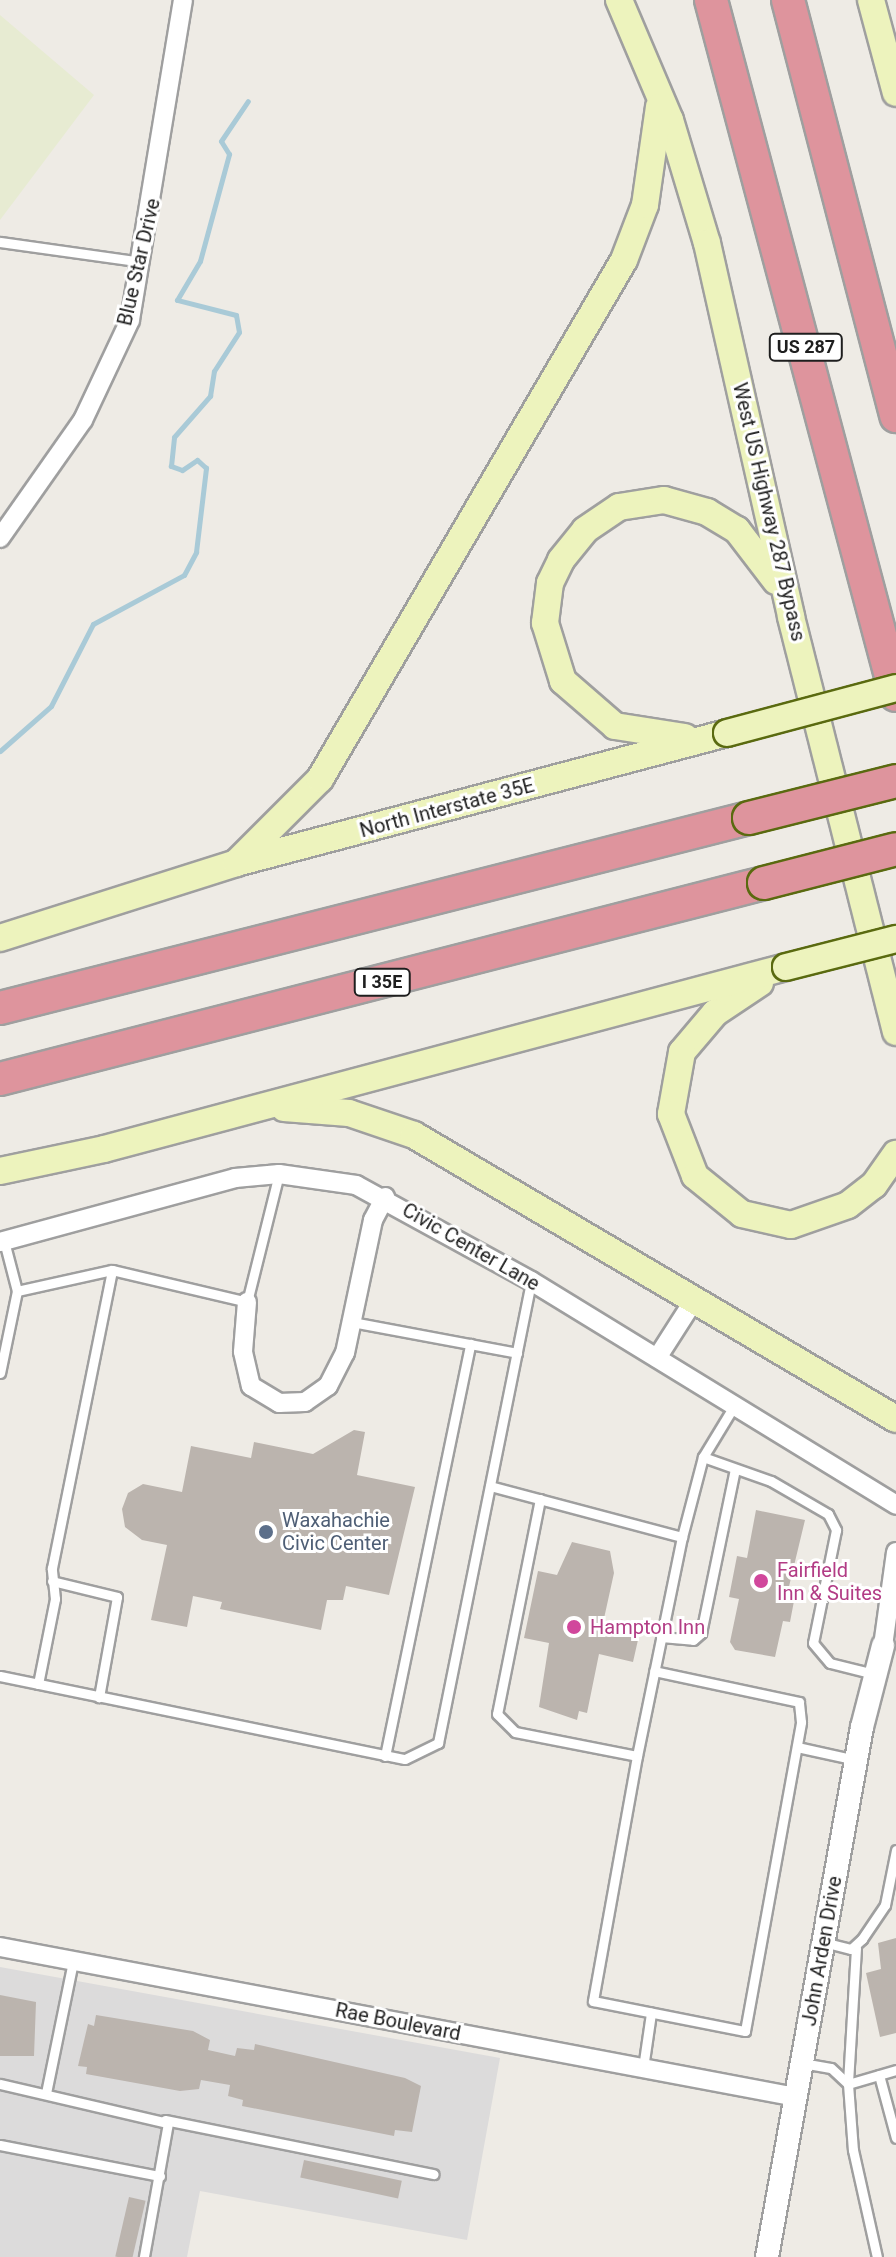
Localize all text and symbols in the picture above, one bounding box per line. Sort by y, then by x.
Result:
street label: Blue Star Drive [113,196,165,328]
road number: US 287 [768,333,844,361]
street label: West US Highway 287 Bypass [728,380,810,644]
street label: North Interstate 35E [357,773,537,843]
road number: I 35E [352,968,412,996]
street label: Civic Center Lane [398,1198,544,1296]
place label: Waxahachie Civic Center [282,1508,390,1555]
marker: Waxahachie Civic Center [257,1523,275,1541]
place label: Fairfield Inn & Suites [777,1558,882,1605]
marker: Fairfield Inn & Suites [752,1572,770,1590]
place label: Hampton Inn [590,1615,705,1639]
marker: Hampton Inn [565,1618,583,1636]
street label: John Arden Drive [797,1874,847,2028]
street label: Rae Boulevard [333,1998,463,2046]

